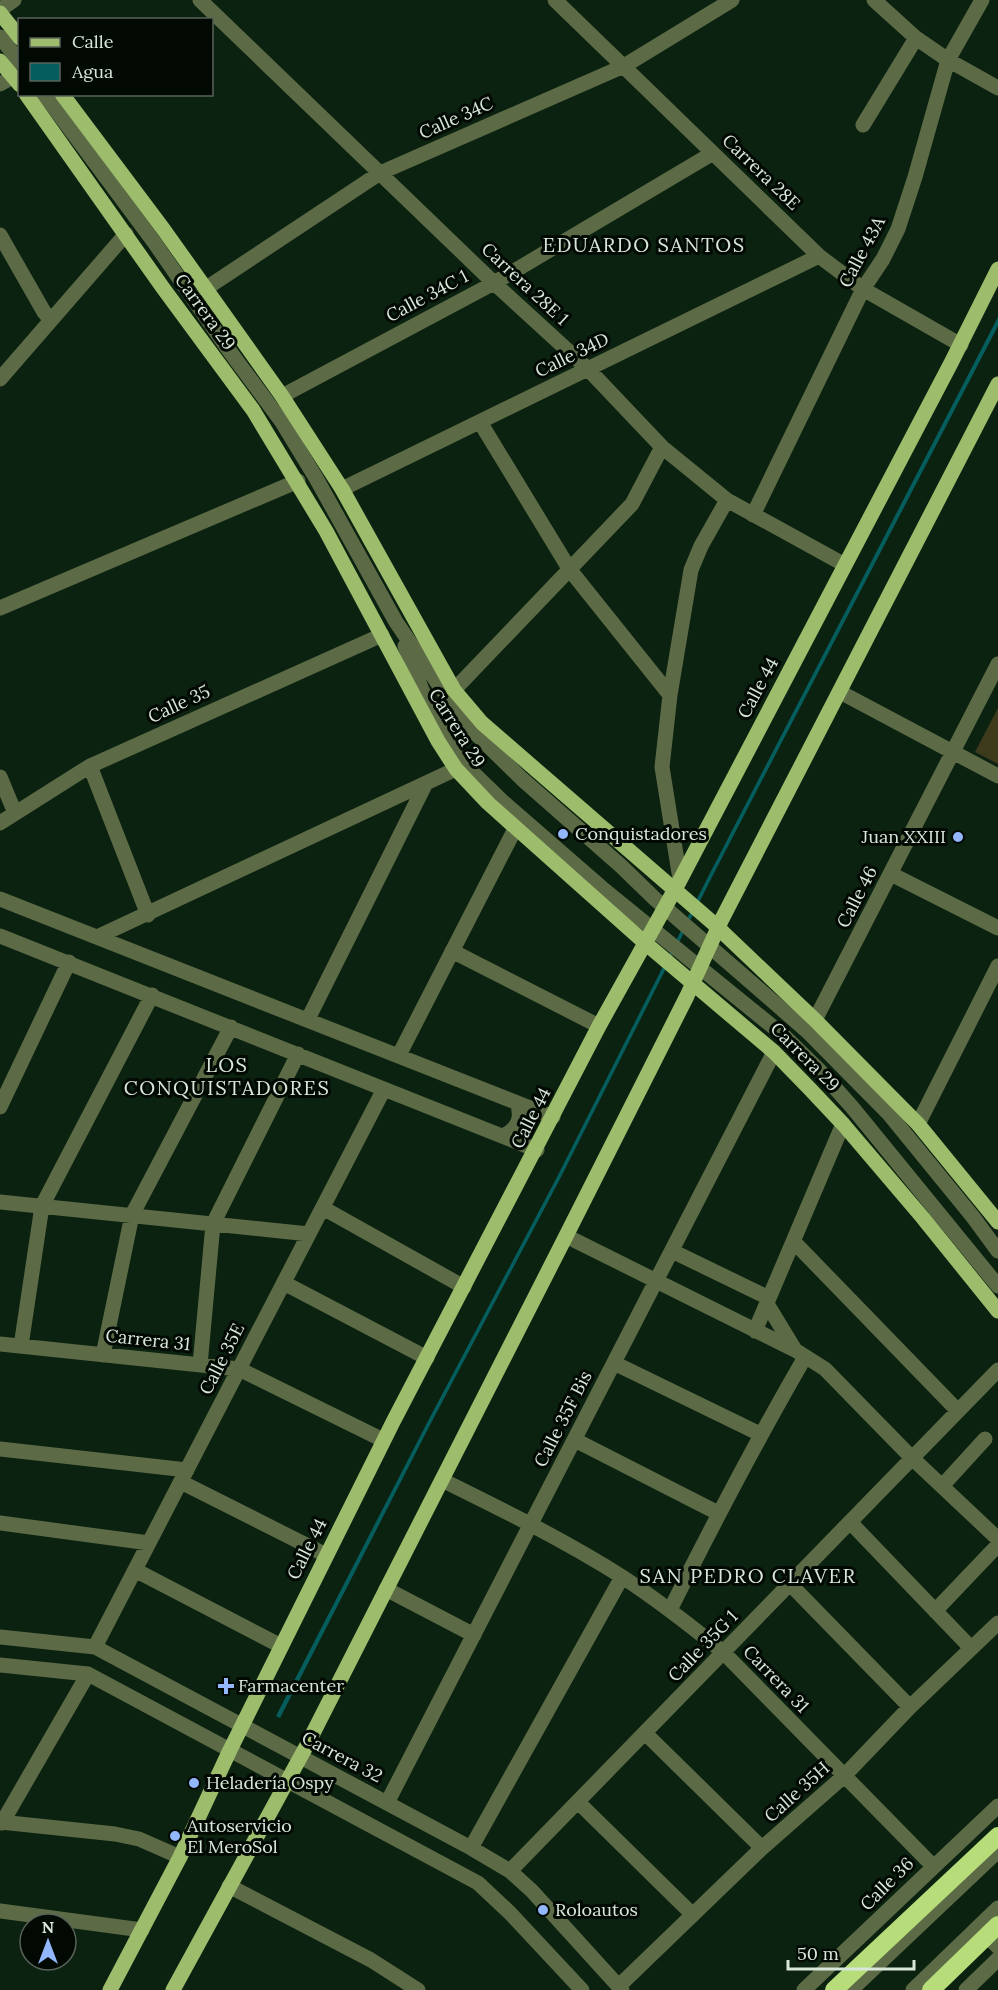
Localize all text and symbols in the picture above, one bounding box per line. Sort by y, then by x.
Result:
legend [18,18,213,96]
text: Calle [72,30,114,53]
text: Agua [71,60,113,83]
street label: Calle 34C [415,91,497,144]
street label: Carrera 28E [717,129,805,215]
street label: Calle 43A [833,212,890,291]
district label: EDUARDO SANTOS [542,232,746,257]
street label: Carrera 28E 1 [477,237,574,330]
street label: Calle 34C 1 [382,264,472,327]
street label: Carrera 29 [170,269,241,354]
street label: Calle 34D [531,327,612,382]
street label: Calle 44 [732,653,783,722]
street label: Calle 35 [144,679,214,728]
street label: Carrera 29 [424,684,491,772]
place label: Conquistadores [575,822,707,845]
place label: Juan XXIII [860,825,946,848]
marker: Conquistadores [556,827,570,841]
marker: Juan XXIII [951,830,965,844]
street label: Calle 46 [831,862,882,932]
street label: Carrera 29 [766,1017,845,1096]
district label: LOS CONQUISTADORES [124,1052,330,1100]
street label: Calle 44 [505,1083,556,1152]
street label: Calle 35E [194,1319,249,1398]
street label: Carrera 31 [104,1324,192,1355]
street label: Calle 35F Bis [528,1367,597,1471]
street label: Calle 44 [281,1514,332,1583]
district label: SAN PEDRO CLAVER [640,1563,856,1588]
street label: Calle 35G 1 [663,1605,743,1686]
street label: Carrera 31 [738,1640,814,1717]
place label: Farmacenter [238,1674,344,1697]
marker: Farmacenter [219,1679,233,1693]
street label: Carrera 32 [298,1726,387,1787]
street label: Calle 35H [759,1756,834,1827]
place label: Heladería Ospy [206,1771,334,1794]
marker: Heladería Ospy [187,1776,201,1790]
place label: Autoservicio El MeroSol [186,1814,292,1858]
marker: Autoservicio El MeroSol [168,1829,182,1843]
street label: Calle 36 [855,1852,918,1915]
place label: Roloautos [555,1898,638,1921]
marker: Roloautos [536,1903,550,1917]
north arrow [18,1912,78,1972]
text: N [42,1917,54,1937]
scale bar [788,1933,914,1971]
text: 50 m [797,1942,839,1965]

